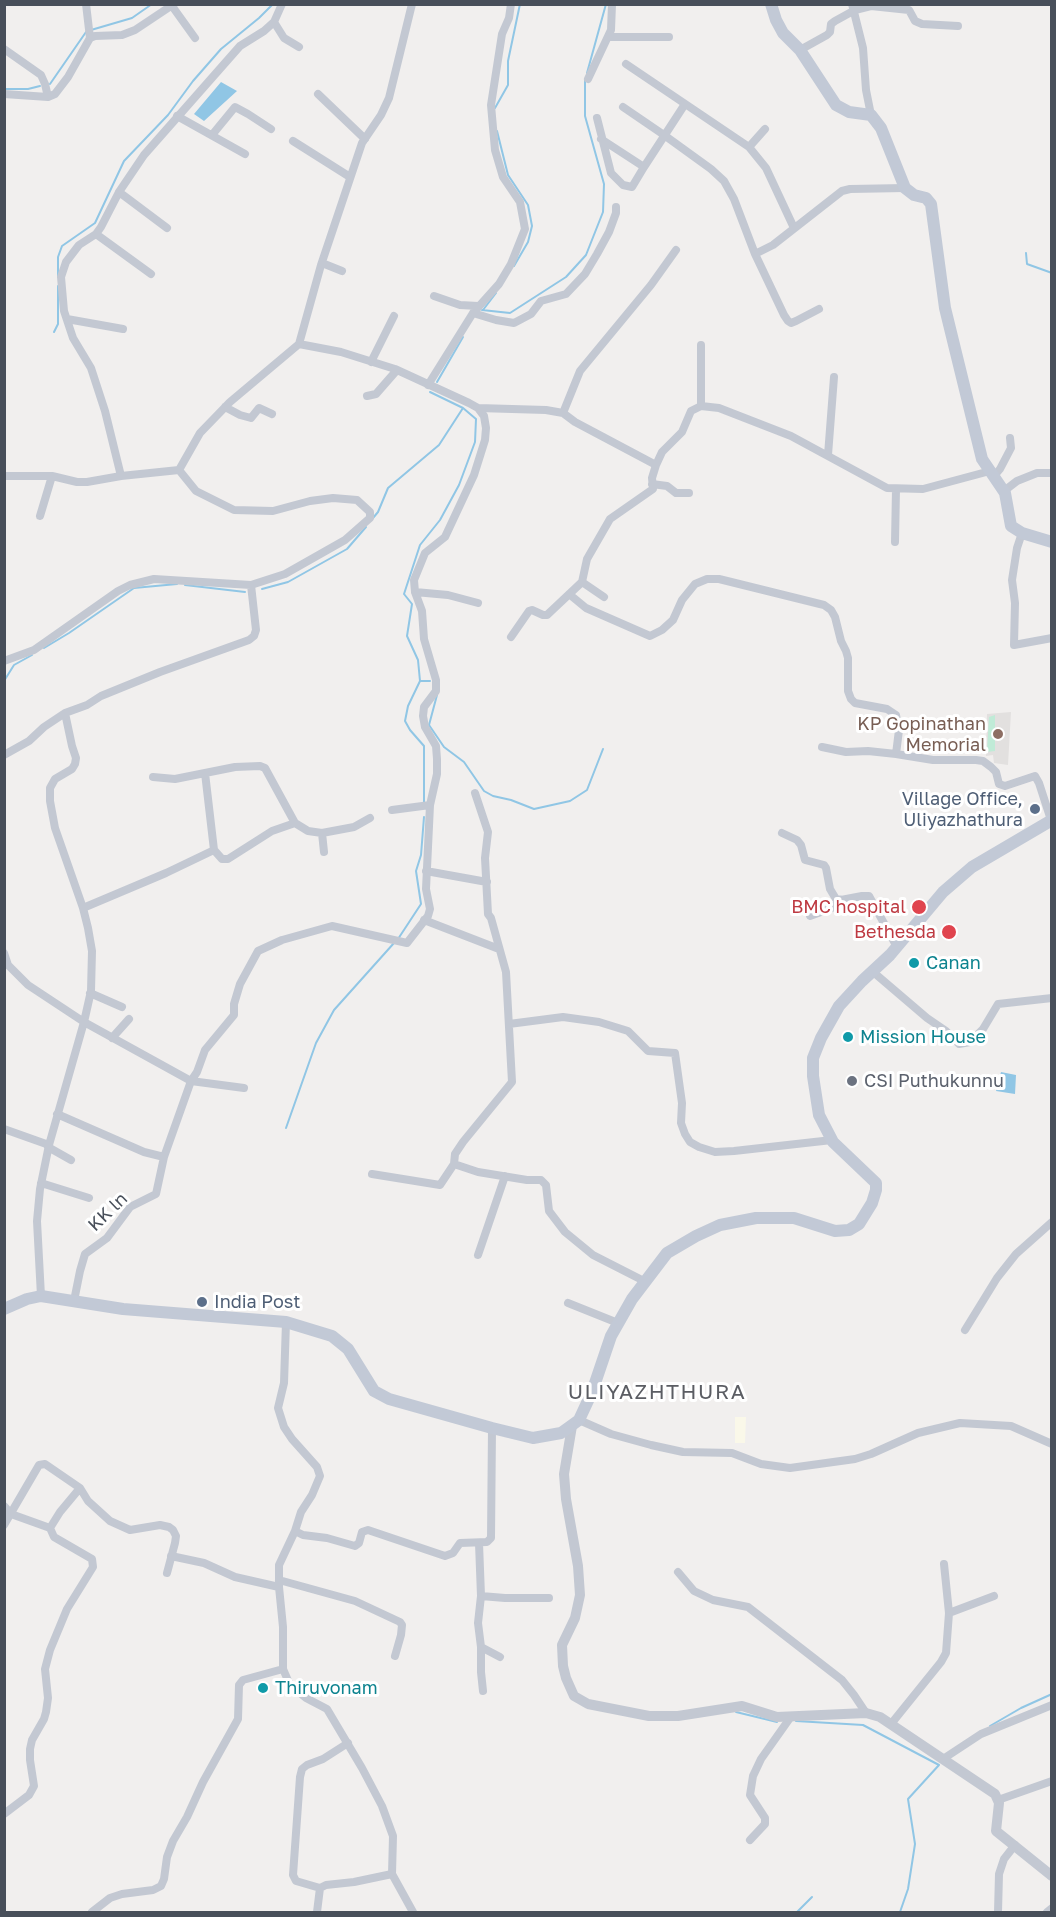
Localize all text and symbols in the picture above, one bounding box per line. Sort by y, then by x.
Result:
place label: KP Gopinathan Memorial [857,713,986,756]
marker: KP Gopinathan Memorial [991,727,1005,741]
place label: Village Office, Uliyazhathura [902,788,1023,830]
marker: Village Office, Uliyazhathura [1028,802,1042,816]
place label: BMC hospital [791,896,906,918]
marker: BMC hospital [910,898,928,916]
place label: Bethesda [854,921,936,943]
marker: Bethesda [940,923,958,941]
place label: Canan [926,952,981,974]
marker: Canan [907,956,921,970]
place label: Mission House [860,1026,986,1048]
marker: Mission House [841,1030,855,1044]
place label: CSI Puthukunnu [864,1070,1004,1092]
marker: CSI Puthukunnu [845,1074,859,1088]
street label: KK ln [84,1188,132,1236]
place label: India Post [214,1291,300,1313]
marker: India Post [195,1295,209,1309]
district label: ULIYAZHTHURA [568,1379,746,1405]
place label: Thiruvonam [275,1677,378,1699]
marker: Thiruvonam [256,1681,270,1695]

